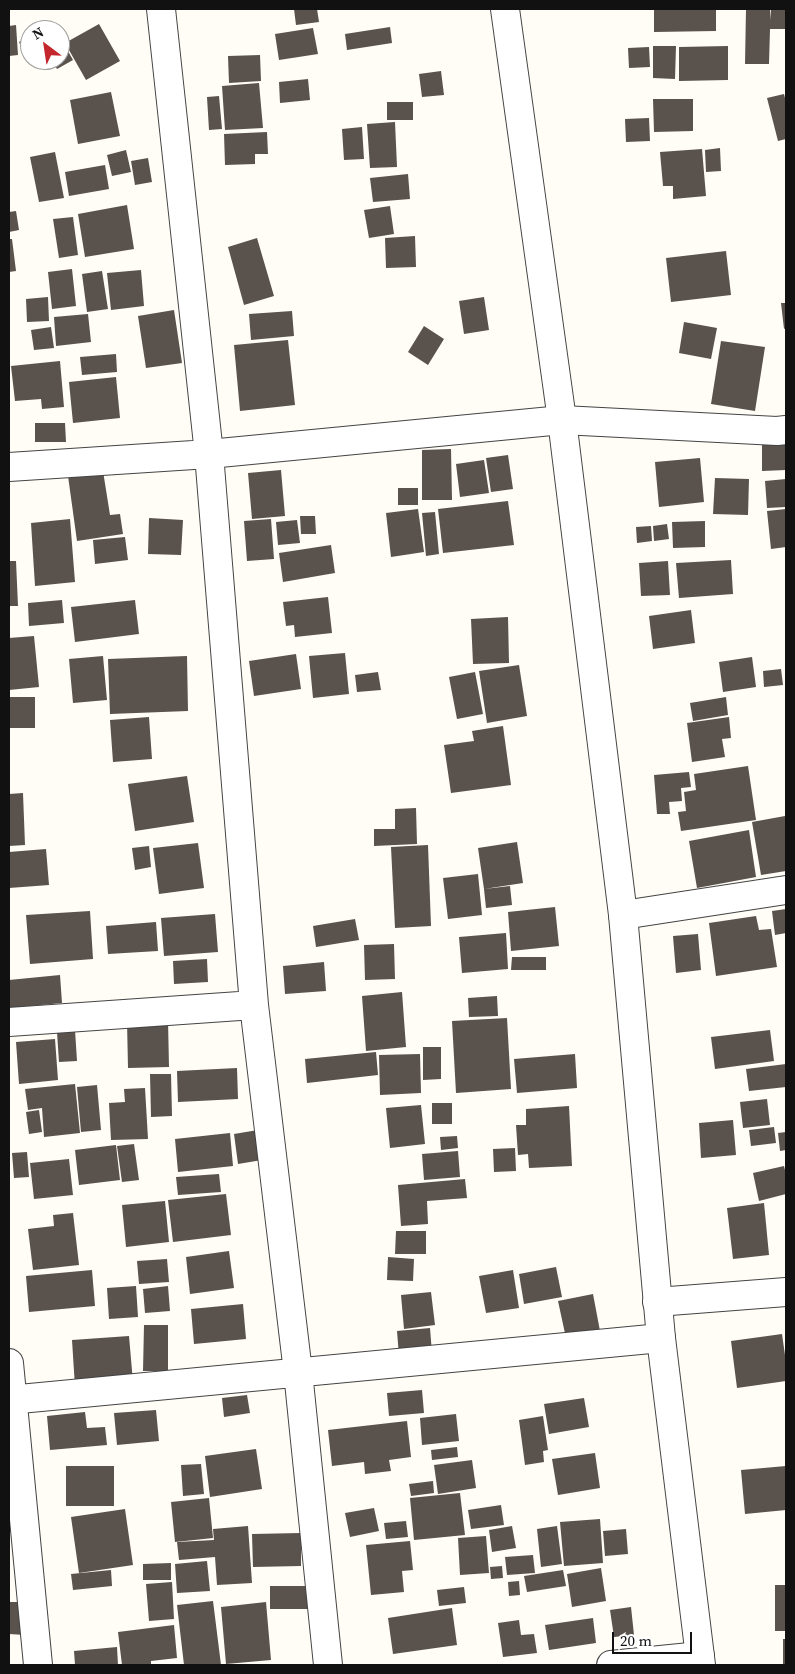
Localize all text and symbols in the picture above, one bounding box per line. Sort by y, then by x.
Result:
north arrow [20,20,70,70]
text: N [28,22,47,44]
scale bar [615,1622,695,1654]
text: 20 m [620,1630,652,1651]

